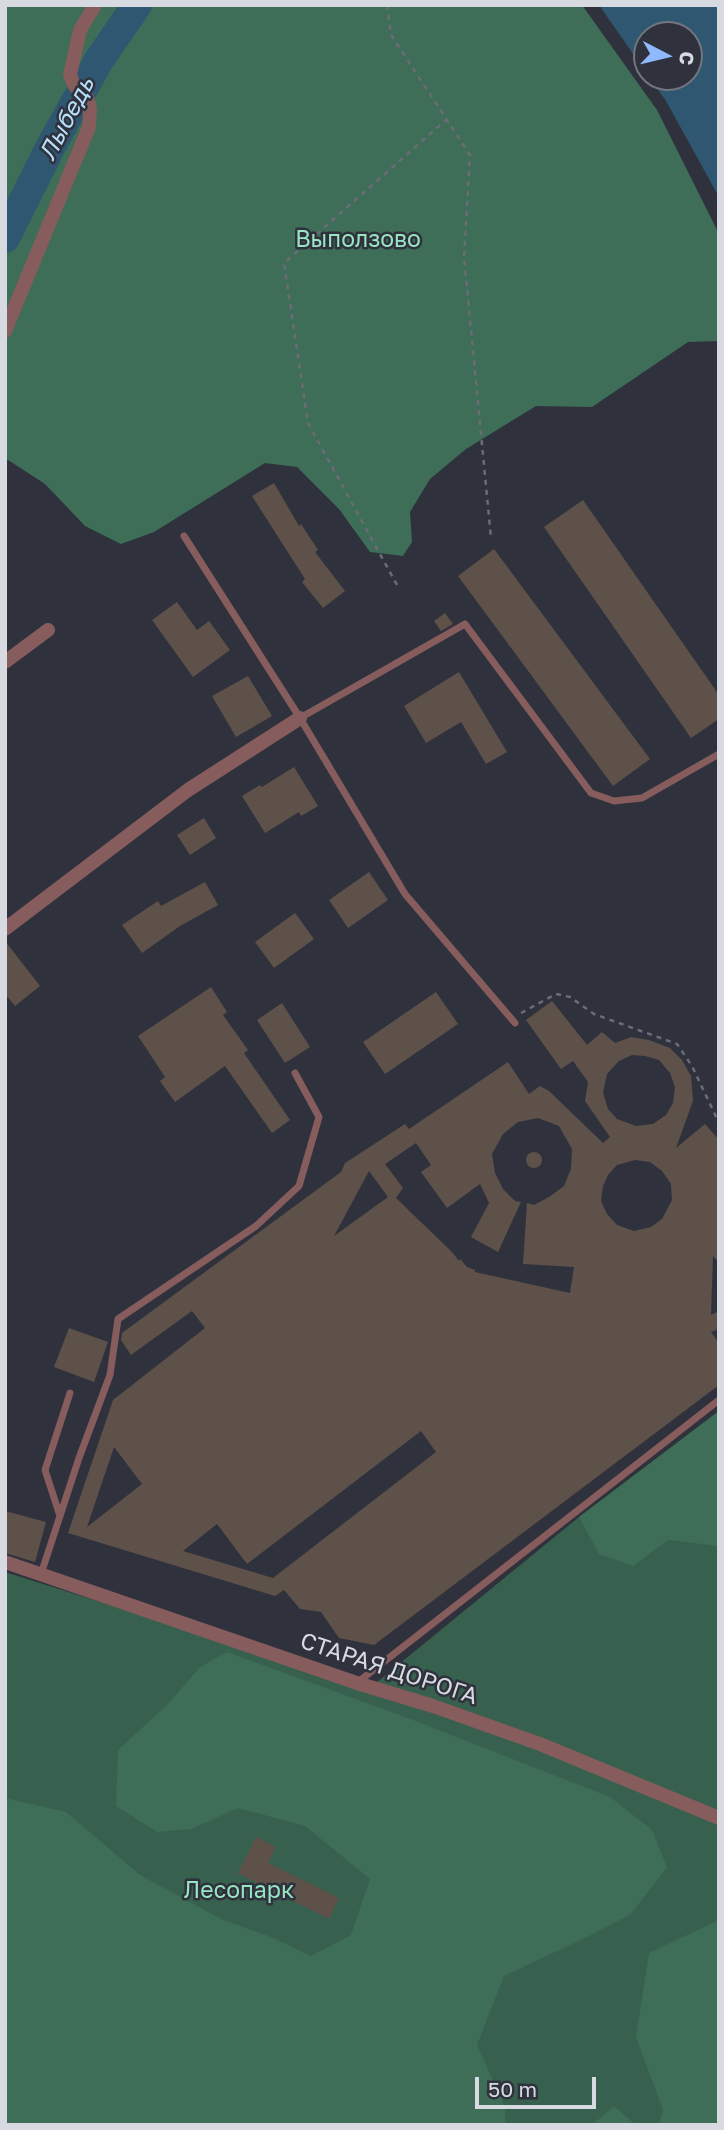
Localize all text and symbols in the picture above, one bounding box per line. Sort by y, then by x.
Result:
north arrow [633,21,703,91]
text: С [675,50,700,66]
water label: Лыбедь [33,73,101,165]
park label: Выползово [295,226,421,254]
street label: СТАРАЯ ДОРОГА [297,1627,481,1711]
park label: Лесопарк [184,1877,294,1905]
scale bar [479,2064,600,2108]
text: 50 m [488,2076,537,2102]

